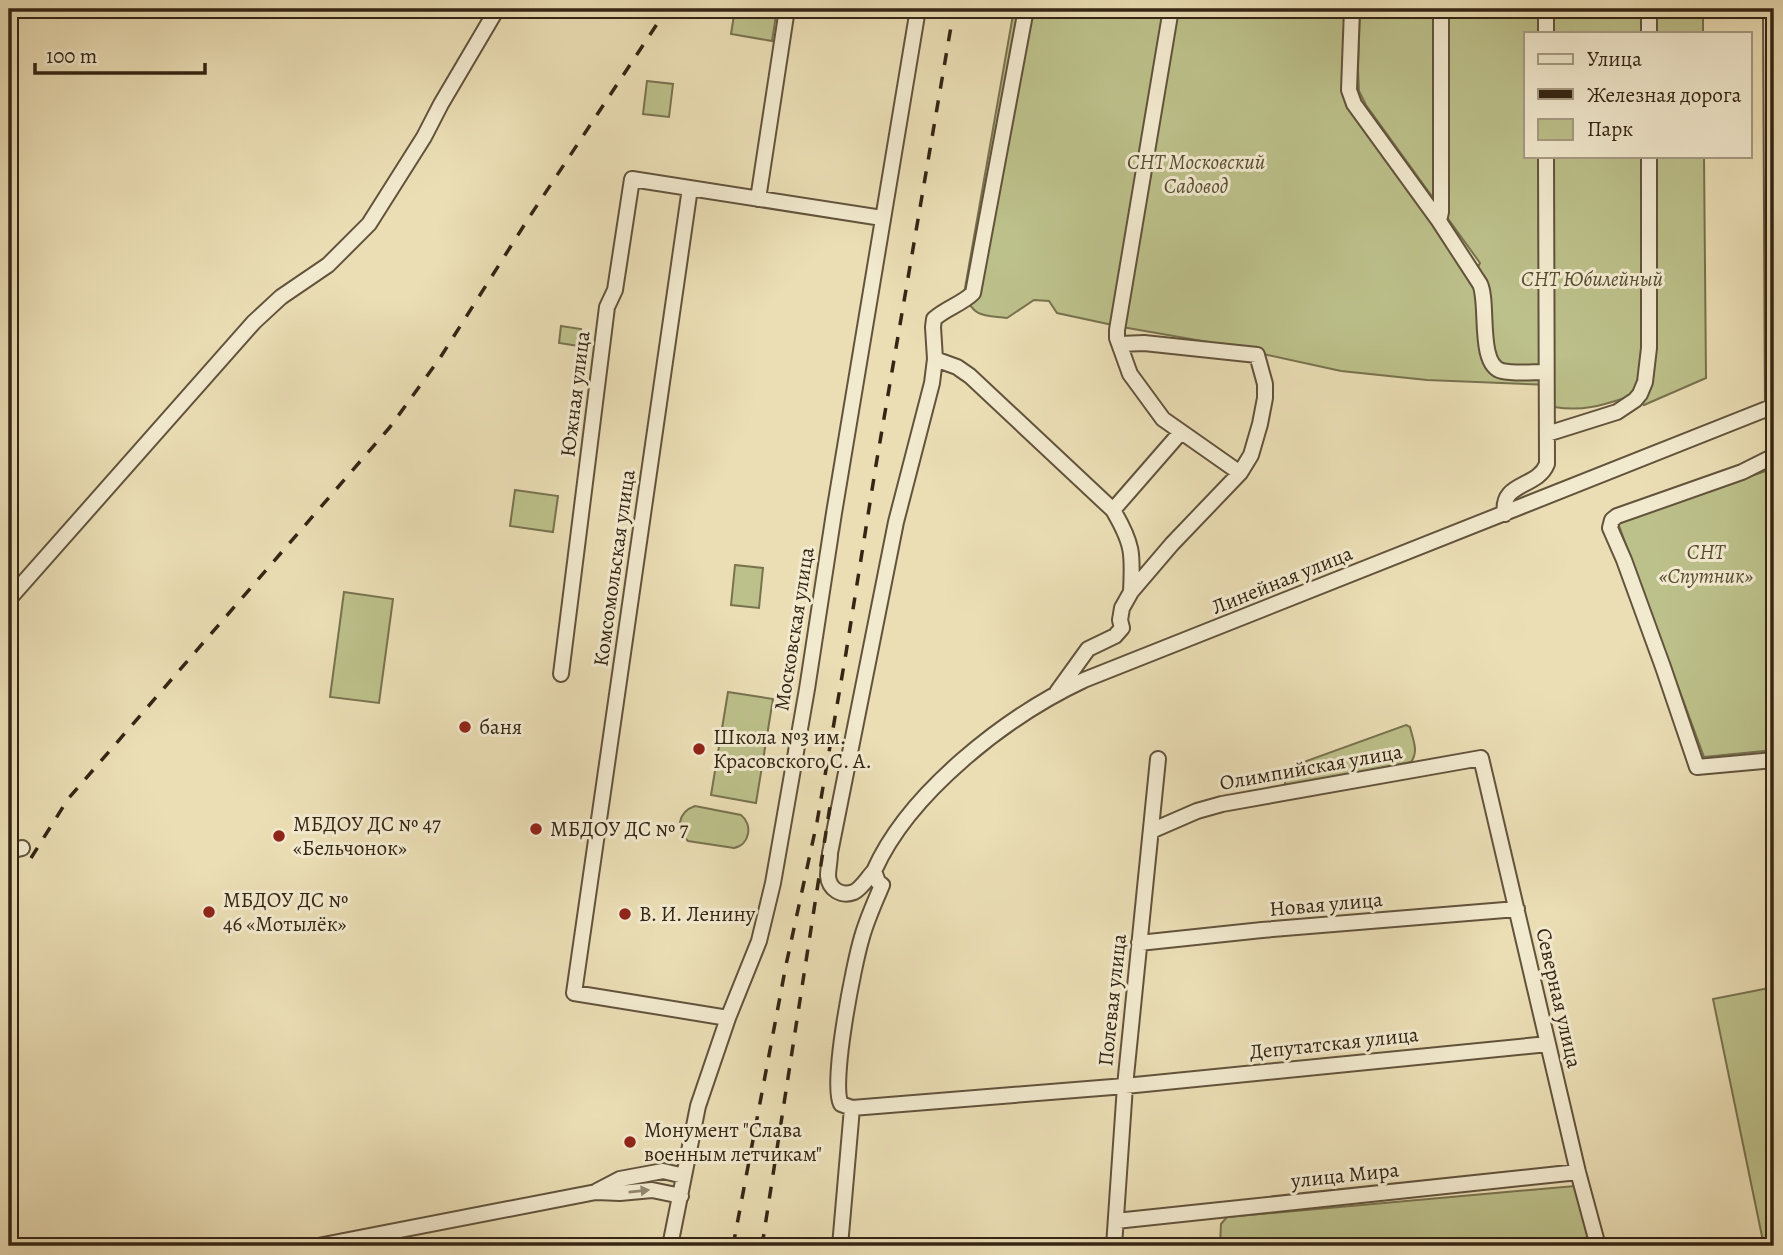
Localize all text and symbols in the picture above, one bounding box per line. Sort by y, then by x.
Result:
scale bar [35,32,205,76]
legend [1524,32,1752,158]
text: 100 m [46,42,97,70]
text: Улица [1587,45,1642,73]
text: Железная дорога [1587,81,1742,109]
text: Парк [1587,115,1633,143]
park label: СНТ Московский Садовод [1127,148,1265,200]
park label: СНТ Юбилейный [1521,265,1663,293]
street label: Южная улица [553,329,597,459]
street label: Комсомольская улица [586,468,642,668]
park label: СНТ «Спутник» [1659,538,1753,590]
street label: Линейная улица [1207,539,1357,621]
street label: Московская улица [767,545,821,713]
place label: баня [479,713,522,741]
marker: баня [457,719,473,735]
place label: Школа №3 им. Красовского С. А. [713,723,872,775]
street label: Олимпийская улица [1217,737,1405,797]
marker: Школа №3 им. Красовского С. А. [691,741,707,757]
place label: МБДОУ ДС № 47 «Бельчонок» [293,810,441,862]
place label: МБДОУ ДС № 7 [550,815,688,843]
marker: МБДОУ ДС № 7 [528,821,544,837]
marker: МБДОУ ДС № 47 «Бельчонок» [271,828,287,844]
street label: Новая улица [1268,885,1384,923]
place label: МБДОУ ДC № 46 «Мотылёк» [223,886,348,938]
place label: В. И. Ленину [639,900,756,928]
marker: МБДОУ ДC № 46 «Мотылёк» [201,904,217,920]
marker: В. И. Ленину [617,906,633,922]
street label: Северная улица [1529,925,1589,1071]
street label: Полевая улица [1091,932,1133,1067]
street label: Депутатская улица [1248,1020,1420,1066]
place label: Монумент "Слава военным летчикам" [644,1116,822,1168]
marker: Монумент "Слава военным летчикам" [622,1134,638,1150]
street label: улица Мира [1289,1155,1401,1195]
one-way arrow [628,1185,650,1196]

